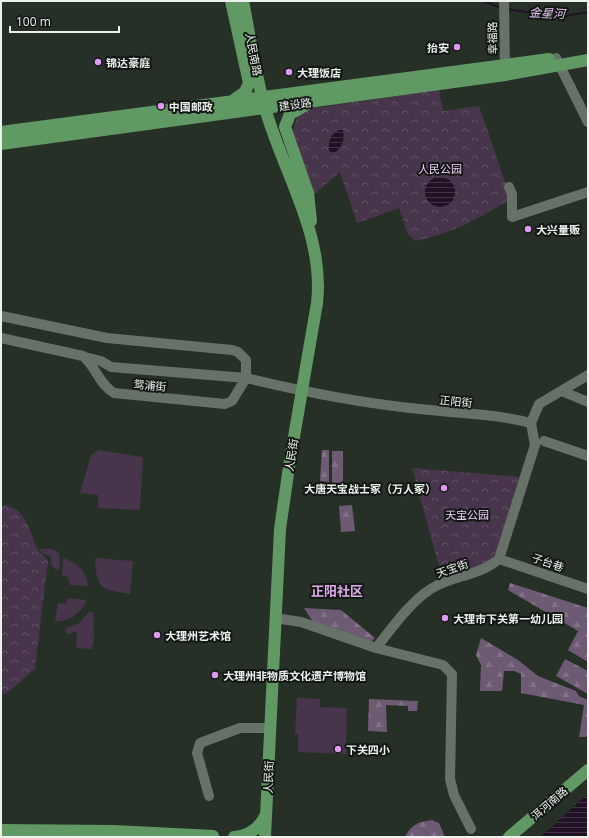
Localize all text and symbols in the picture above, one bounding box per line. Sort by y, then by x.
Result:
water label: 金星河 [529,4,567,23]
scale bar [10,8,119,34]
text: 100 m [16,13,51,30]
street label: 幸福路 [484,21,500,55]
street label: 人民南路 [242,31,266,77]
place label: 抬安 [427,40,449,55]
marker: 抬安 [452,42,462,52]
place label: 锦达豪庭 [106,55,150,70]
marker: 锦达豪庭 [93,57,103,67]
place label: 大理饭店 [297,65,341,80]
marker: 大理饭店 [284,67,294,77]
street label: 建设路 [278,94,312,114]
place label: 中国邮政 [169,99,213,114]
marker: 中国邮政 [156,101,166,111]
park label: 人民公园 [418,161,462,176]
place label: 大兴量贩 [536,222,580,237]
marker: 大兴量贩 [523,224,533,234]
street label: 鸳浦街 [133,376,167,394]
street label: 正阳街 [439,392,473,410]
street label: 人民街 [281,438,301,472]
place label: 大唐天宝战士冢（万人冢） [304,481,436,496]
marker: 大唐天宝战士冢（万人冢） [439,483,449,493]
park label: 天宝公园 [445,507,489,522]
street label: 子台巷 [530,550,566,574]
street label: 天宝街 [434,556,470,580]
district label: 正阳社区 [311,582,363,600]
place label: 大理市下关第一幼儿园 [453,611,563,626]
marker: 大理市下关第一幼儿园 [440,613,450,623]
place label: 大理州艺术馆 [165,628,231,643]
marker: 大理州艺术馆 [152,630,162,640]
place label: 大理州非物质文化遗产博物馆 [223,668,366,683]
marker: 大理州非物质文化遗产博物馆 [210,670,220,680]
place label: 下关四小 [346,742,390,757]
marker: 下关四小 [333,744,343,754]
street label: 人民街 [260,760,276,794]
street label: 洱河南路 [527,783,571,823]

